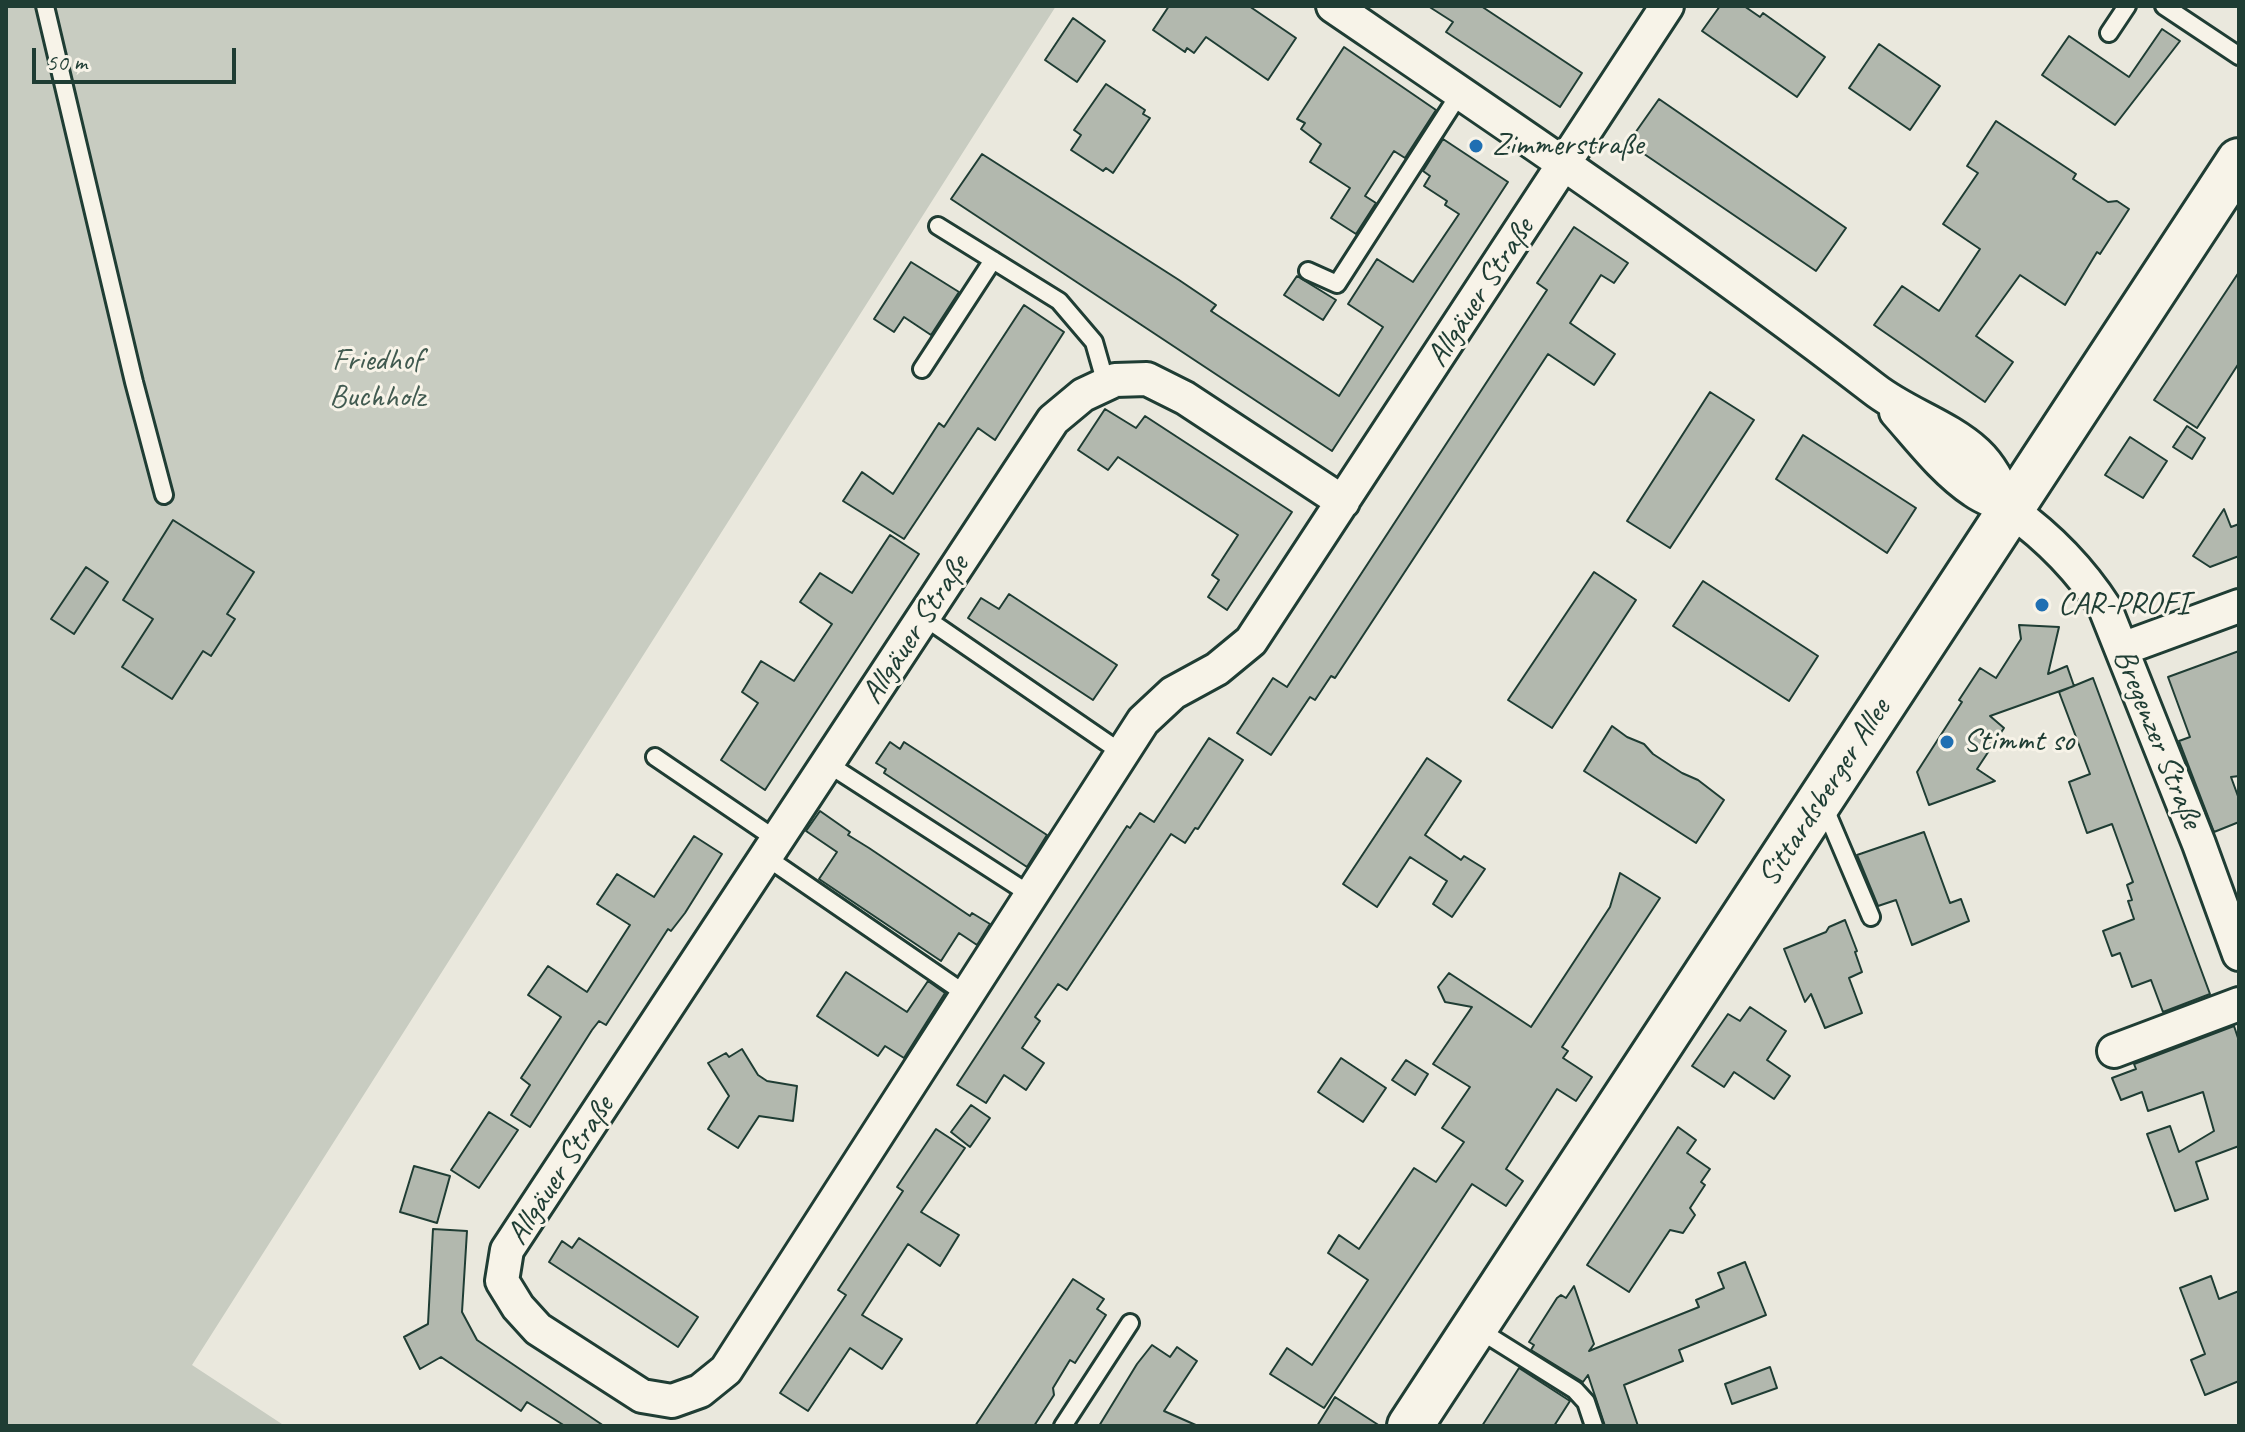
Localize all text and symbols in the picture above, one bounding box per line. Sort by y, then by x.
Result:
scale bar [36,32,240,82]
text: 50 m [46,47,87,77]
place label: Zimmerstraße [1492,127,1643,165]
marker: Zimmerstraße [1467,137,1485,155]
street label: Allgäuer Straße [1419,212,1543,374]
park label: Friedhof Buchholz [329,342,425,417]
street label: Allgäuer Straße [854,549,978,711]
place label: CAR-PROFI [2058,586,2189,624]
marker: CAR-PROFI [2033,596,2051,614]
street label: Bregenzer Straße [2104,644,2210,834]
street label: Sittardsberger Allee [1750,692,1900,894]
place label: Stimmt so [1963,723,2074,761]
marker: Stimmt so [1938,733,1956,751]
street label: Allgäuer Straße [499,1090,623,1252]

